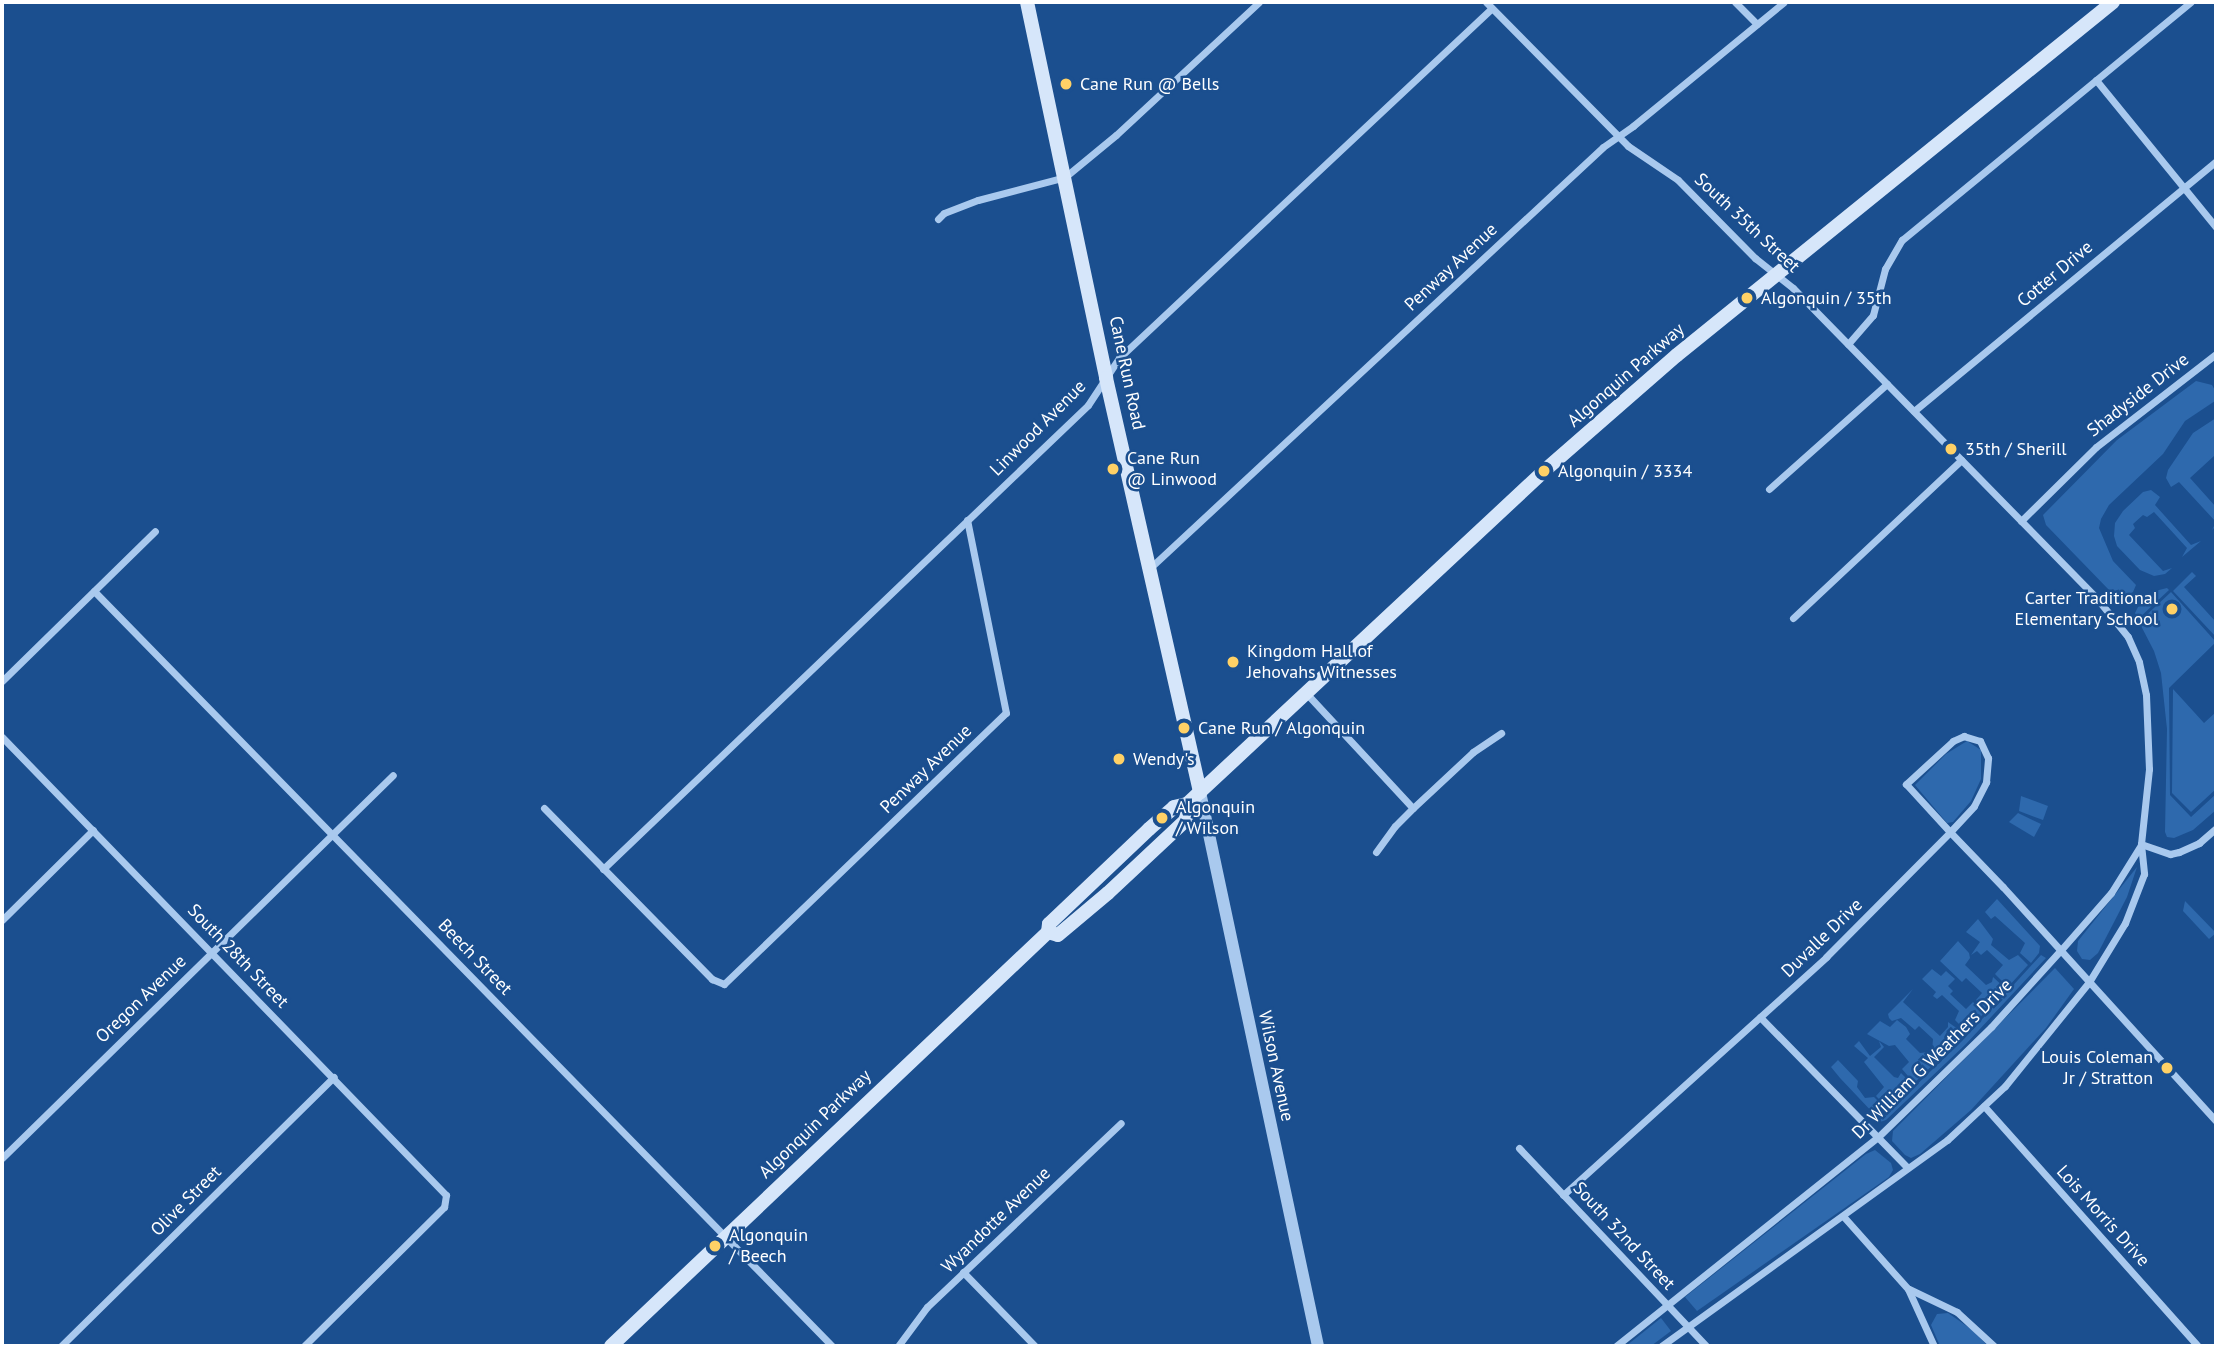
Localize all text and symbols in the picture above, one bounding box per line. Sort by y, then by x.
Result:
place label: Cane Run @ Bells [1080,73,1219,95]
marker: Cane Run @ Bells [1058,76,1074,92]
street label: South 35th Street [1690,169,1804,277]
street label: Penway Avenue [1400,218,1502,316]
street label: Cotter Drive [2013,236,2097,312]
place label: Algonquin / 35th [1761,287,1892,309]
marker: Algonquin / 35th [1739,290,1755,306]
street label: Cane Run Road [1104,314,1150,432]
street label: Algonquin Parkway [1563,318,1689,432]
street label: Shadyside Drive [2083,349,2193,441]
street label: Linwood Avenue [985,375,1091,481]
place label: 35th / Sherill [1965,438,2067,460]
marker: 35th / Sherill [1943,441,1959,457]
place label: Cane Run @ Linwood [1127,448,1217,490]
place label: Algonquin / 3334 [1558,460,1692,482]
marker: Cane Run @ Linwood [1105,461,1121,477]
marker: Algonquin / 3334 [1536,463,1552,479]
place label: Carter Traditional Elementary School [2014,588,2158,630]
marker: Carter Traditional Elementary School [2164,601,2180,617]
place label: Kingdom Hall of Jehovahs Witnesses [1247,641,1397,684]
marker: Kingdom Hall of Jehovahs Witnesses [1225,654,1241,670]
place label: Cane Run / Algonquin [1198,717,1366,739]
street label: Penway Avenue [875,720,977,818]
marker: Cane Run / Algonquin [1176,720,1192,736]
place label: Wendy's [1133,748,1195,770]
marker: Wendy's [1111,751,1127,767]
place label: Algonquin / Wilson [1176,797,1255,840]
marker: Algonquin / Wilson [1154,810,1170,826]
street label: Duvalle Drive [1777,894,1867,982]
street label: South 28th Street [183,900,293,1012]
street label: Beech Street [433,915,517,999]
street label: Oregon Avenue [91,950,191,1048]
street label: Dr William G Weathers Drive [1847,974,2017,1144]
street label: Wilson Avenue [1254,1008,1298,1124]
place label: Louis Coleman Jr / Stratton [2041,1047,2153,1090]
marker: Louis Coleman Jr / Stratton [2159,1060,2175,1076]
street label: Algonquin Parkway [754,1065,876,1183]
street label: Olive Street [146,1161,226,1241]
street label: Lois Morris Drive [2052,1161,2154,1271]
street label: Wyandotte Avenue [937,1162,1055,1278]
street label: South 32nd Street [1569,1178,1679,1294]
place label: Algonquin / Beech [729,1225,808,1268]
marker: Algonquin / Beech [707,1238,723,1254]

